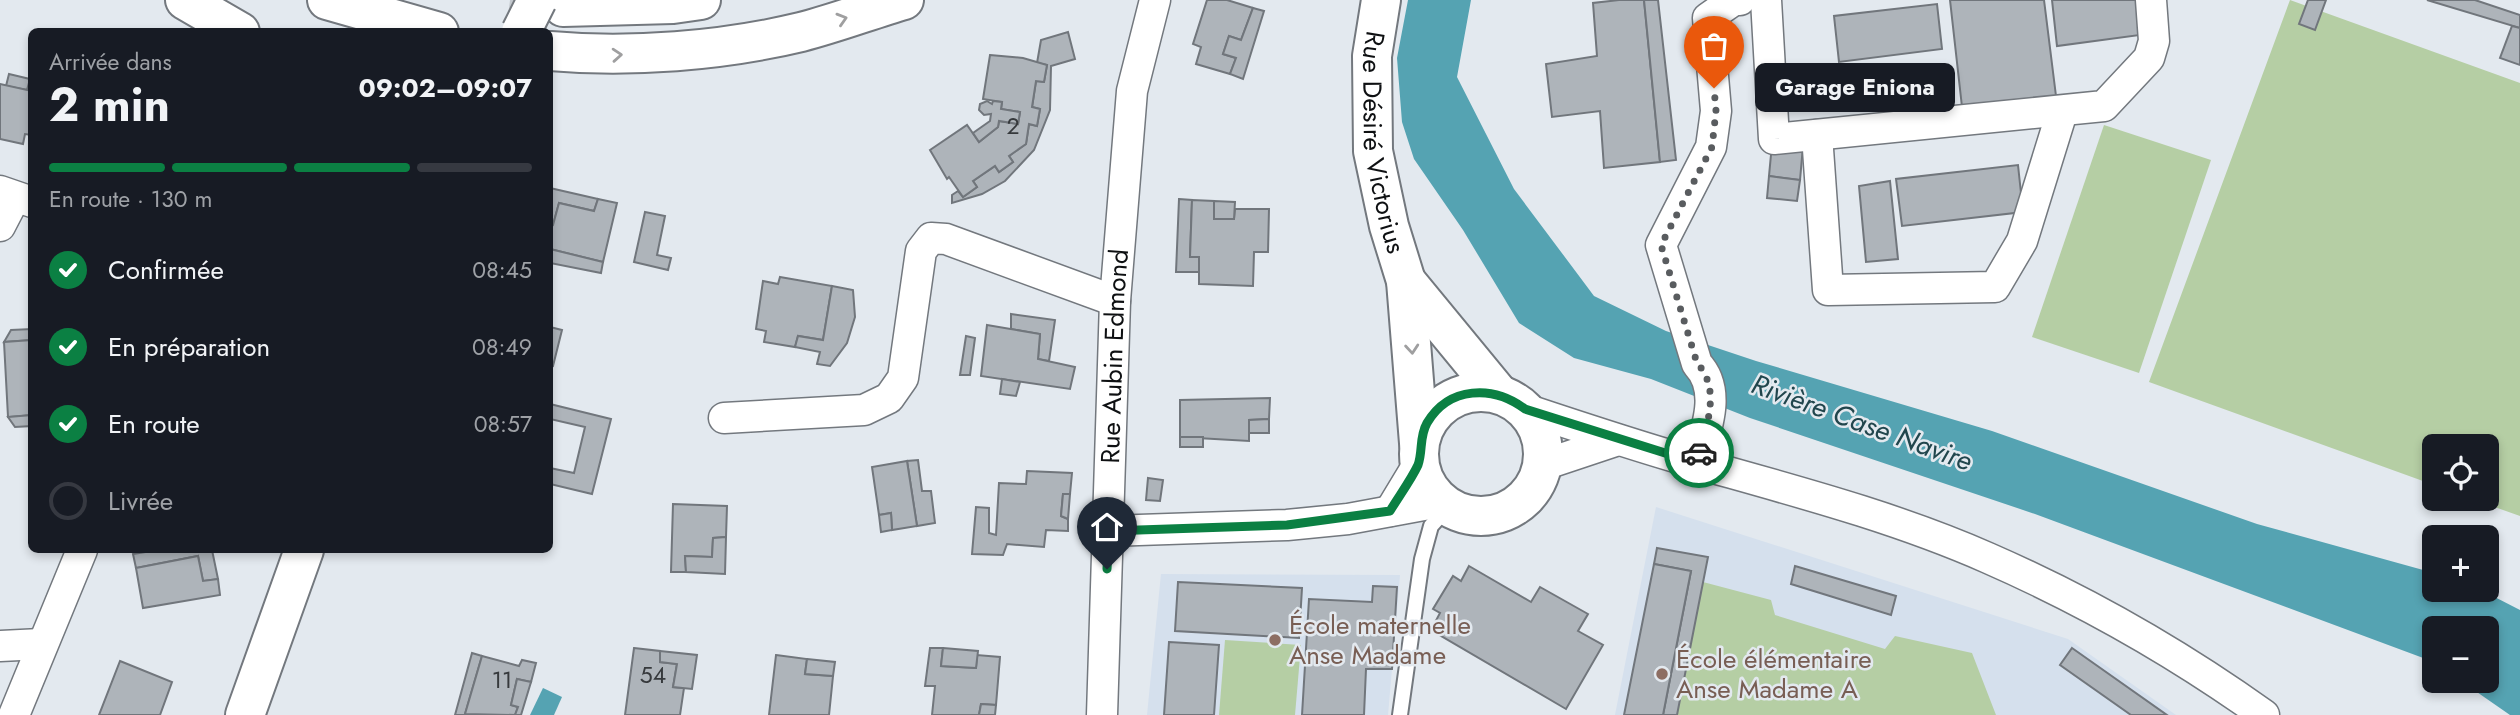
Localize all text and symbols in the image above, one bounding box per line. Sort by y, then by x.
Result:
one-way arrow [835,13,847,28]
pin [1684,16,1744,88]
icon: bag [1695,27,1733,65]
street label: Rue Désiré Victorius [1353,29,1415,258]
text: Arrivée dans [49,45,172,79]
one-way arrow [612,48,623,63]
callout: Garage Eniona [1756,64,1956,112]
text: 09:02–09:07 [359,69,532,107]
text: Garage Eniona [1775,70,1935,104]
text: 2 min [49,72,170,138]
house number: 2 [1006,109,1020,143]
text: En route · 130 m [49,182,212,216]
street label: Rue Aubin Edmond [1091,247,1138,464]
icon: check [49,251,87,289]
text: Confirmée [108,251,224,289]
text: 08:45 [472,253,532,287]
icon: check [49,328,87,366]
text: En préparation [108,328,270,366]
text: 08:49 [472,330,532,364]
one-way arrow [1404,344,1419,355]
water label: Rivière Case Navire [1746,363,1978,481]
icon: check [49,405,87,443]
text: En route [108,405,200,443]
text: 08:57 [474,407,532,441]
courier [1664,418,1734,488]
icon: car [1680,434,1718,472]
map controls [2422,434,2499,693]
button: locate [2422,434,2499,511]
text: Livrée [108,482,173,520]
pin [1077,497,1137,569]
icon: home [1088,508,1126,546]
button: + [2422,525,2499,602]
place label: École maternelle Anse Madame [1289,606,1471,674]
button: − [2422,616,2499,693]
marker: École maternelle Anse Madame [1267,632,1283,648]
place label: École élémentaire Anse Madame A [1676,640,1872,708]
house number: 54 [640,658,666,692]
house number: 11 [492,663,512,697]
marker: École élémentaire Anse Madame A [1654,666,1670,682]

